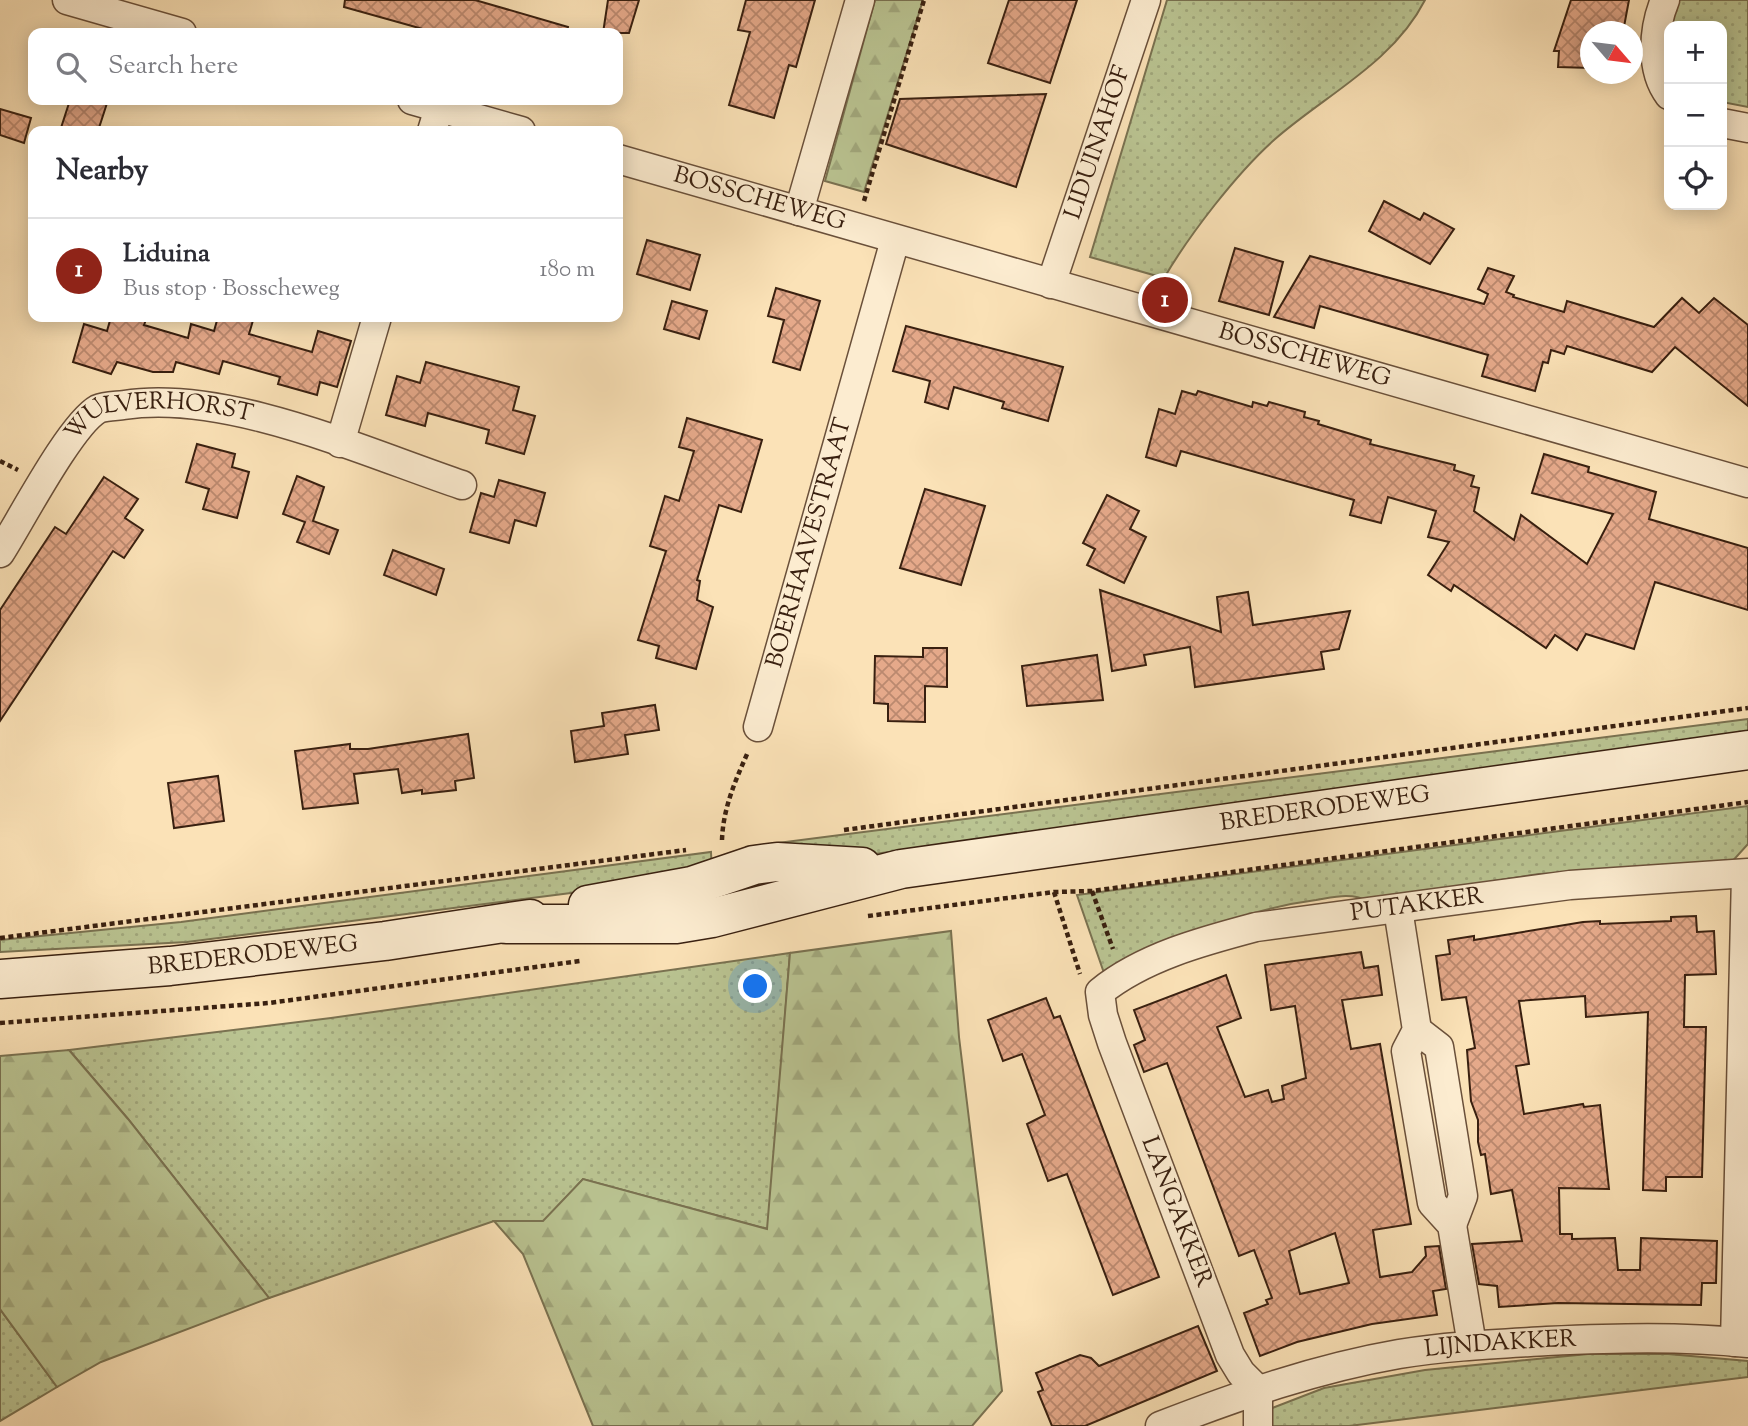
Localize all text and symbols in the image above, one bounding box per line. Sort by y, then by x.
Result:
north arrow [1580,21,1643,84]
map controls [1664,21,1727,210]
button: + [1664,21,1727,84]
search box [28,28,623,105]
icon: search [52,48,90,86]
text: Search here [108,48,238,85]
street label: LIDUINAHOF [1057,61,1140,224]
button: − [1664,84,1727,147]
button: locate [1664,147,1727,210]
text: Nearby [56,150,148,193]
street label: BOSSCHEWEG [669,159,849,240]
text: Liduina [123,236,210,273]
text: 1 [75,254,83,287]
text: 180 m [540,254,595,287]
text: Bus stop · Bosscheweg [123,273,340,306]
pin: 1 [1142,274,1188,326]
street label: BOSSCHEWEG [1214,315,1395,397]
street label: WULVERHORST [57,385,256,449]
street label: BOERHAAVESTRAAT [758,414,861,672]
street label: BREDERODEWEG [1218,778,1432,841]
street label: PUTAKKER [1348,880,1486,931]
street label: BREDERODEWEG [146,927,360,985]
your location [738,969,772,1003]
street label: LANGAKKER [1132,1132,1221,1293]
street label: LIJNDAKKER [1423,1323,1578,1367]

